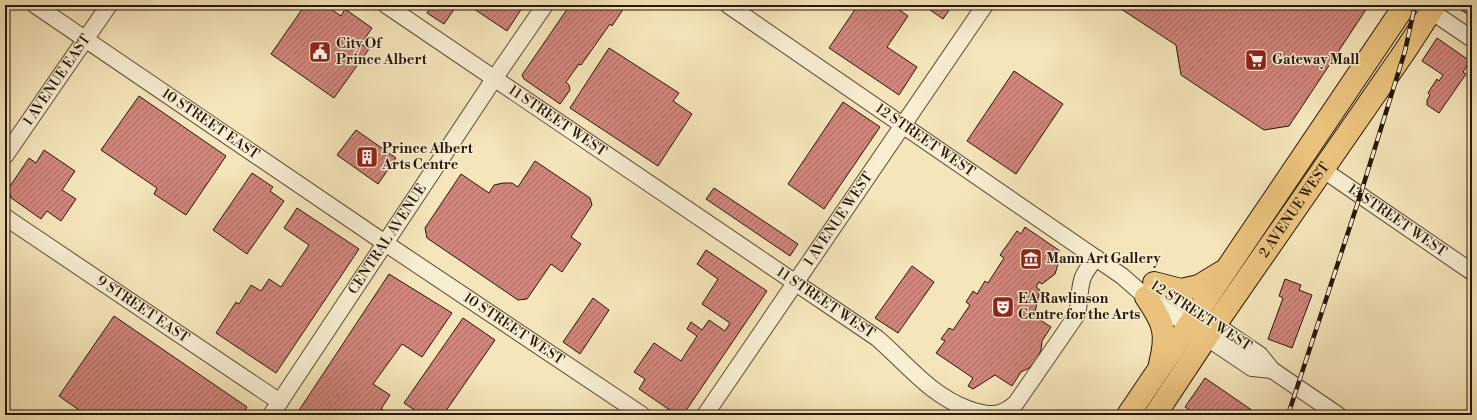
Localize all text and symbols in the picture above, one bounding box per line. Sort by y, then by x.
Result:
street label: 1 AVENUE EAST [19,31,95,129]
place label: City Of Prince Albert [336,35,428,69]
public building icon: City Of Prince Albert [307,39,333,65]
supermarket icon: Gateway Mall [1243,47,1269,73]
place label: Gateway Mall [1272,51,1360,69]
street label: 11 STREET WEST [505,81,610,161]
street label: 10 STREET EAST [158,85,263,164]
street label: 12 STREET WEST [872,100,978,181]
place label: Prince Albert Arts Centre [381,140,474,174]
building icon: Prince Albert Arts Centre [354,144,380,170]
street label: 2 AVENUE WEST [1255,159,1334,261]
street label: 1 AVENUE WEST [800,169,877,270]
street label: CENTRAL AVENUE [345,180,431,298]
street label: 13 STREET WEST [1344,180,1450,261]
museum icon: Mann Art Gallery [1018,246,1044,272]
place label: Mann Art Gallery [1046,250,1162,268]
street label: 11 STREET WEST [773,263,878,343]
street label: 9 STREET EAST [93,272,193,347]
street label: 12 STREET WEST [1147,277,1255,355]
street label: 10 STREET WEST [460,289,568,369]
place label: EA Rawlinson Centre for the Arts [1018,290,1140,324]
theatre icon: EA Rawlinson Centre for the Arts [990,294,1016,320]

